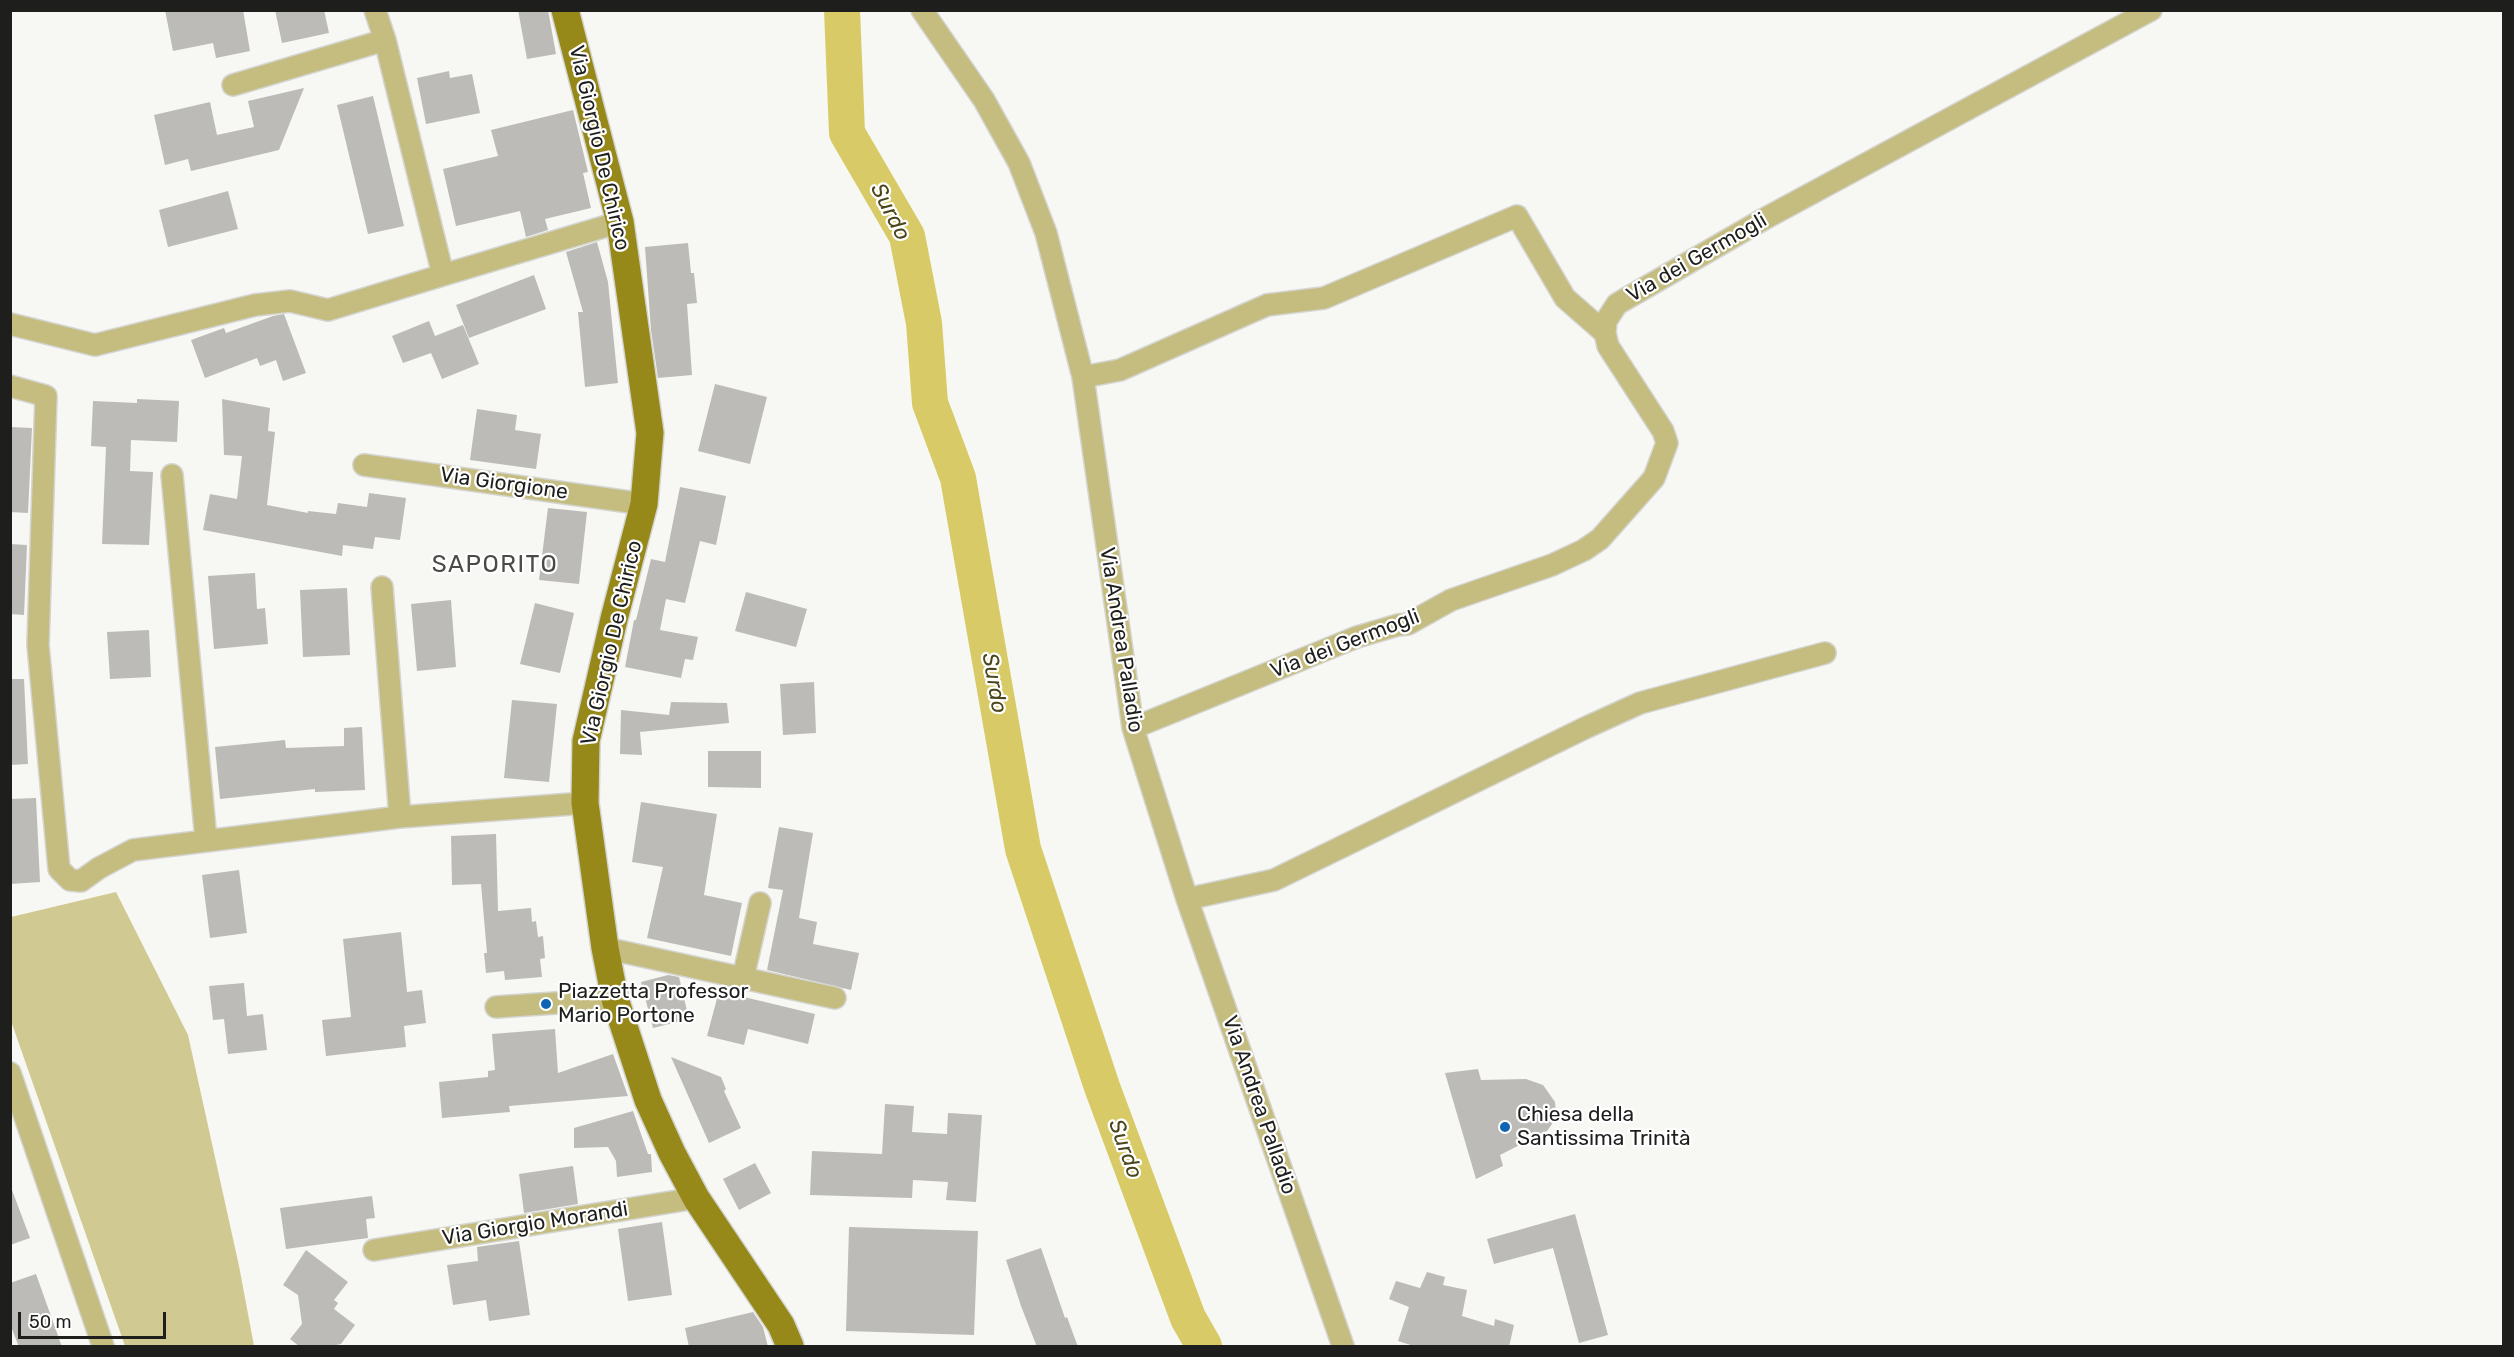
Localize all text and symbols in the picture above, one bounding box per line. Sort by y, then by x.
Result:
street label: Via Giorgio De Chirico [563,43,635,253]
water label: Surdo [864,179,916,245]
street label: Via dei Germogli [1623,208,1771,308]
street label: Via Giorgione [438,463,570,505]
street label: Via Giorgio De Chirico [576,538,648,748]
street label: Via Andrea Palladio [1094,545,1148,735]
district label: SAPORITO [432,551,558,579]
street label: Via dei Germogli [1267,604,1423,684]
water label: Surdo [976,651,1012,715]
place label: Piazzetta Professor Mario Portone [558,979,749,1029]
marker: Piazzetta Professor Mario Portone [539,997,553,1011]
street label: Via Andrea Palladio [1217,1012,1301,1198]
place label: Chiesa della Santissima Trinità [1517,1102,1691,1152]
water label: Surdo [1102,1116,1148,1182]
marker: Chiesa della Santissima Trinità [1498,1120,1512,1134]
street label: Via Giorgio Morandi [440,1197,630,1251]
scale bar [21,1300,170,1338]
text: 50 m [29,1311,72,1333]

